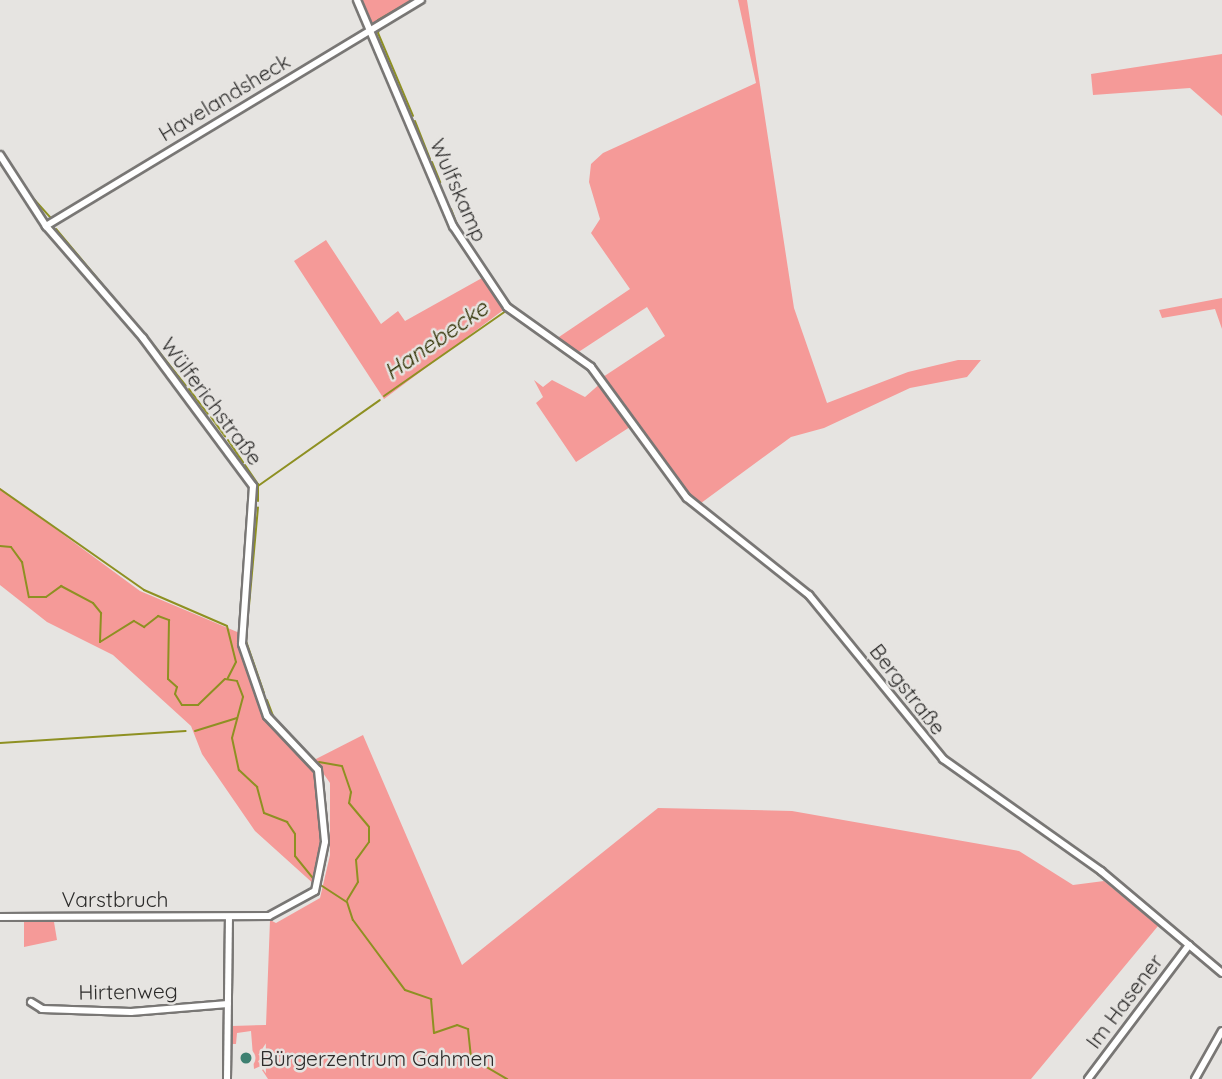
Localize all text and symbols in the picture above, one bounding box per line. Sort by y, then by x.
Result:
street label: Havelandsheck [154,48,294,146]
street label: Wulfskamp [425,135,493,245]
water label: Hanebecke [379,294,493,386]
street label: Wülferichstraße [156,332,268,470]
street label: Bergstraße [865,639,951,739]
street label: Varstbruch [61,886,169,912]
street label: Im Hasener [1080,949,1168,1053]
street label: Hirtenweg [78,978,178,1004]
place label: Bürgerzentrum Gahmen [260,1045,495,1071]
marker: Bürgerzentrum Gahmen [238,1050,254,1066]

